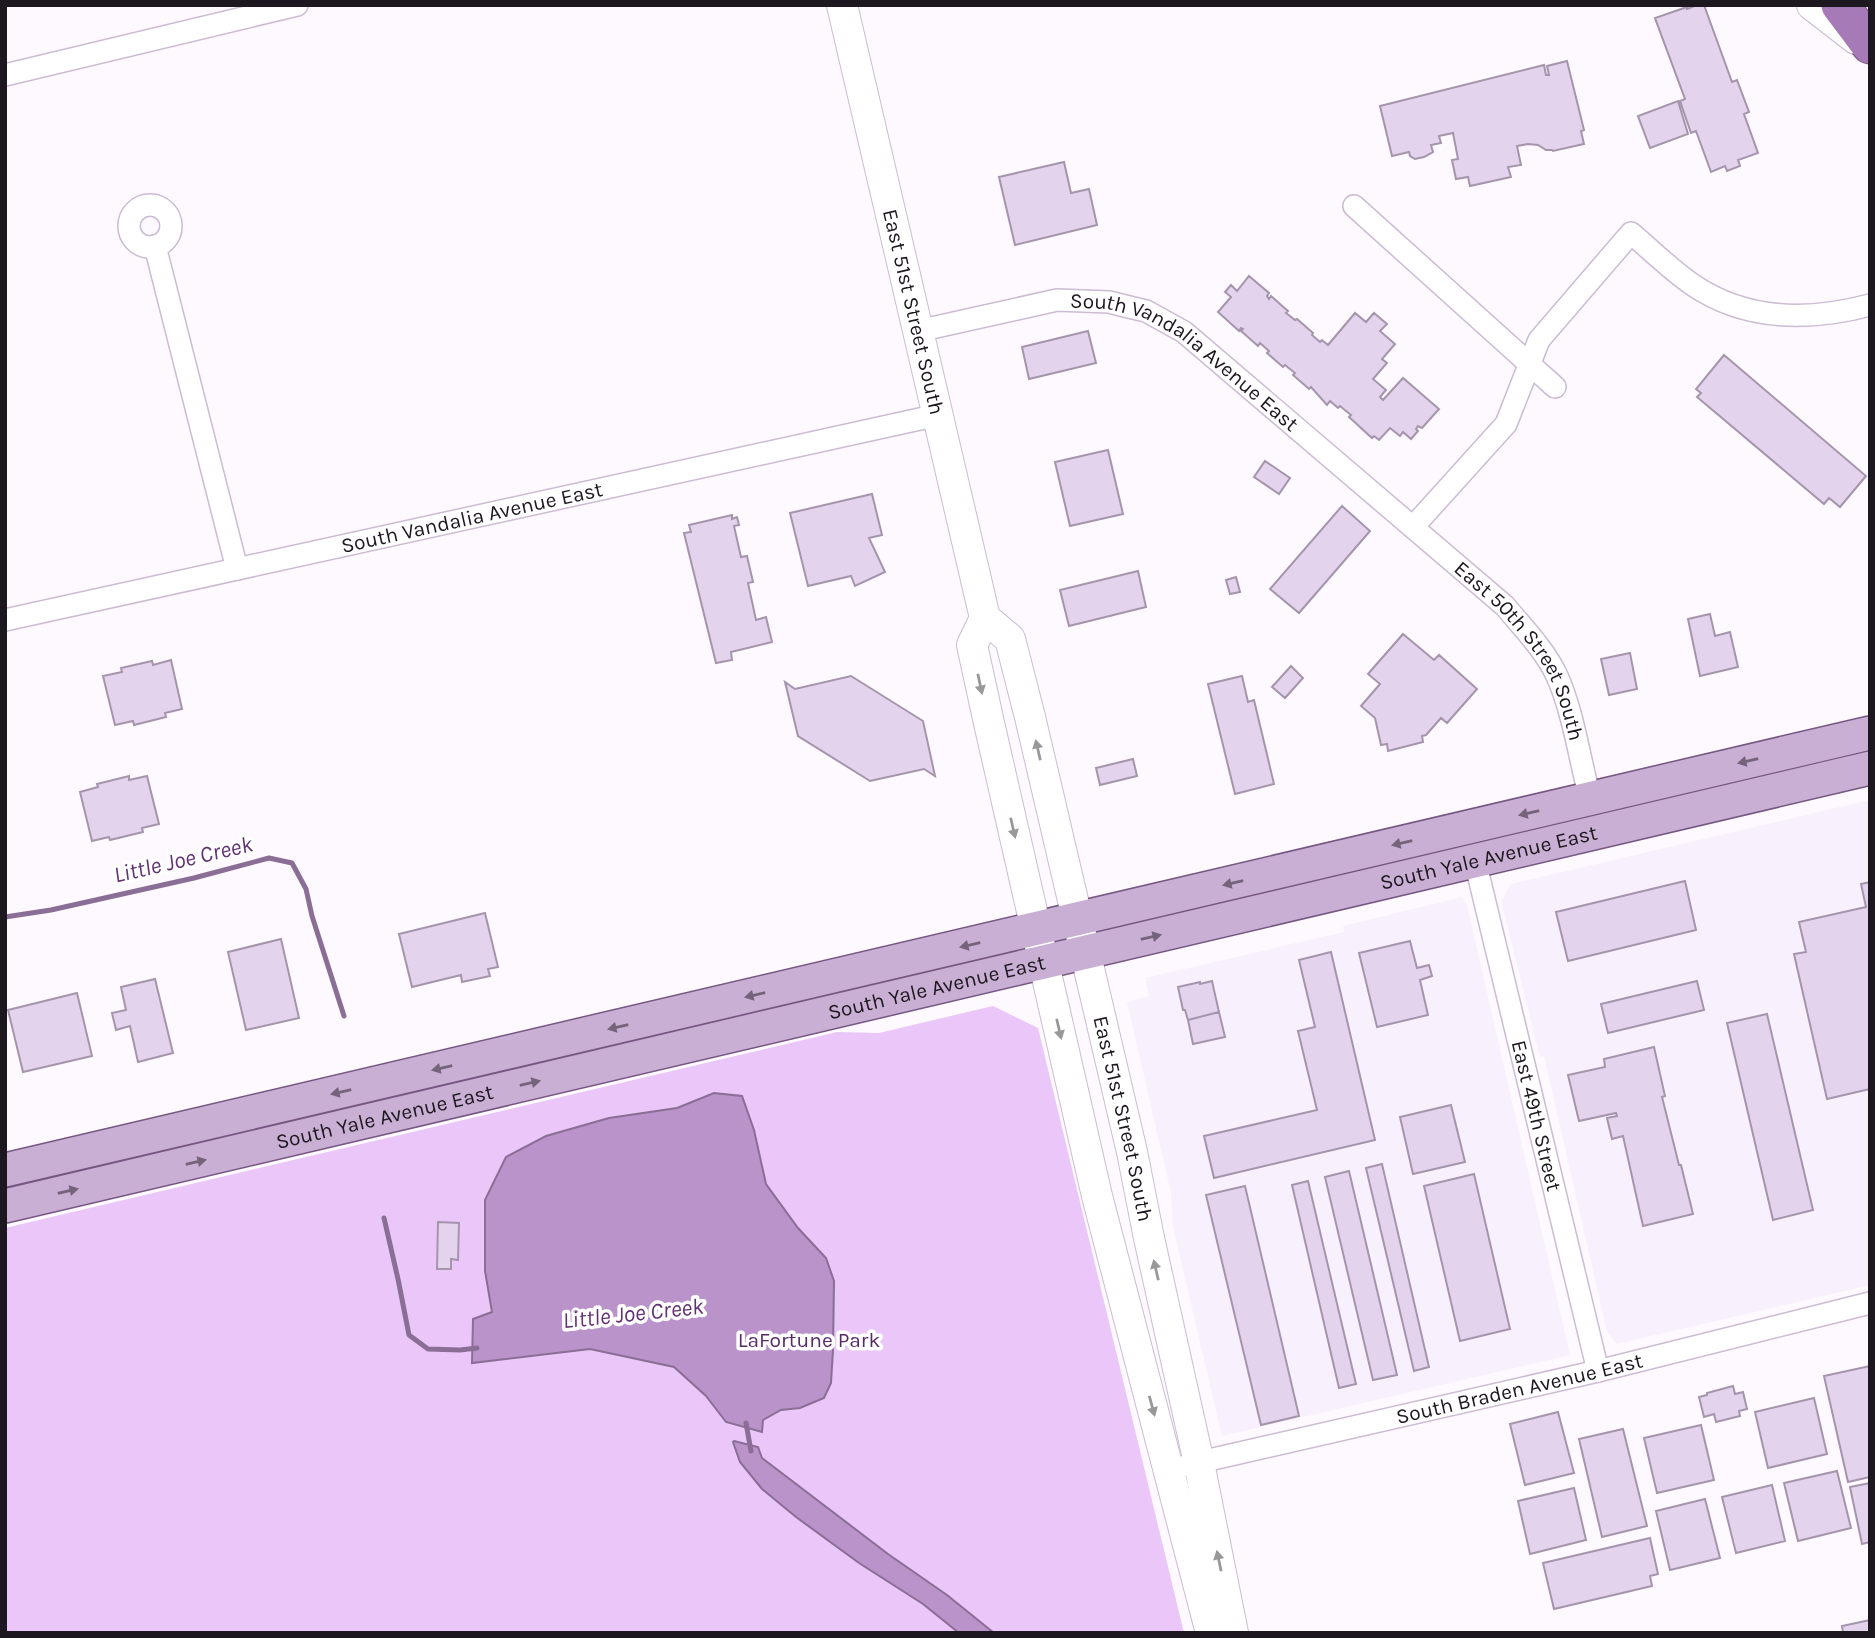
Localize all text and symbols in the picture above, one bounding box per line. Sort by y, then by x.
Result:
street label: East 51st Street South [878,207,949,417]
street label: South Vandalia Avenue East [1070,289,1303,436]
street label: South Vandalia Avenue East [339,477,605,558]
street label: East 50th Street South [1450,556,1588,743]
one-way arrow [975,673,986,695]
one-way arrow [1032,738,1043,760]
one-way arrow [1737,756,1759,767]
one-way arrow [1518,808,1540,819]
one-way arrow [1008,817,1019,839]
street label: South Yale Avenue East [1378,820,1600,895]
water label: Little Joe Creek [111,830,255,889]
one-way arrow [1391,837,1413,848]
one-way arrow [1222,878,1244,889]
one-way arrow [1140,931,1162,942]
one-way arrow [959,939,981,950]
street label: South Yale Avenue East [826,950,1048,1024]
one-way arrow [744,990,766,1001]
street label: East 51st Street South [1088,1013,1157,1224]
one-way arrow [1054,1018,1065,1040]
one-way arrow [607,1022,629,1033]
street label: East 49th Street [1507,1038,1566,1194]
one-way arrow [431,1063,453,1074]
one-way arrow [519,1077,541,1088]
street label: South Yale Avenue East [274,1080,496,1154]
one-way arrow [330,1086,352,1097]
one-way arrow [185,1156,207,1167]
one-way arrow [57,1186,79,1197]
one-way arrow [1150,1258,1161,1280]
water label: Little Joe Creek [561,1293,705,1334]
park label: LaFortune Park [738,1328,880,1352]
street label: South Braden Avenue East [1394,1348,1645,1429]
one-way arrow [1147,1396,1158,1418]
one-way arrow [1214,1550,1225,1572]

